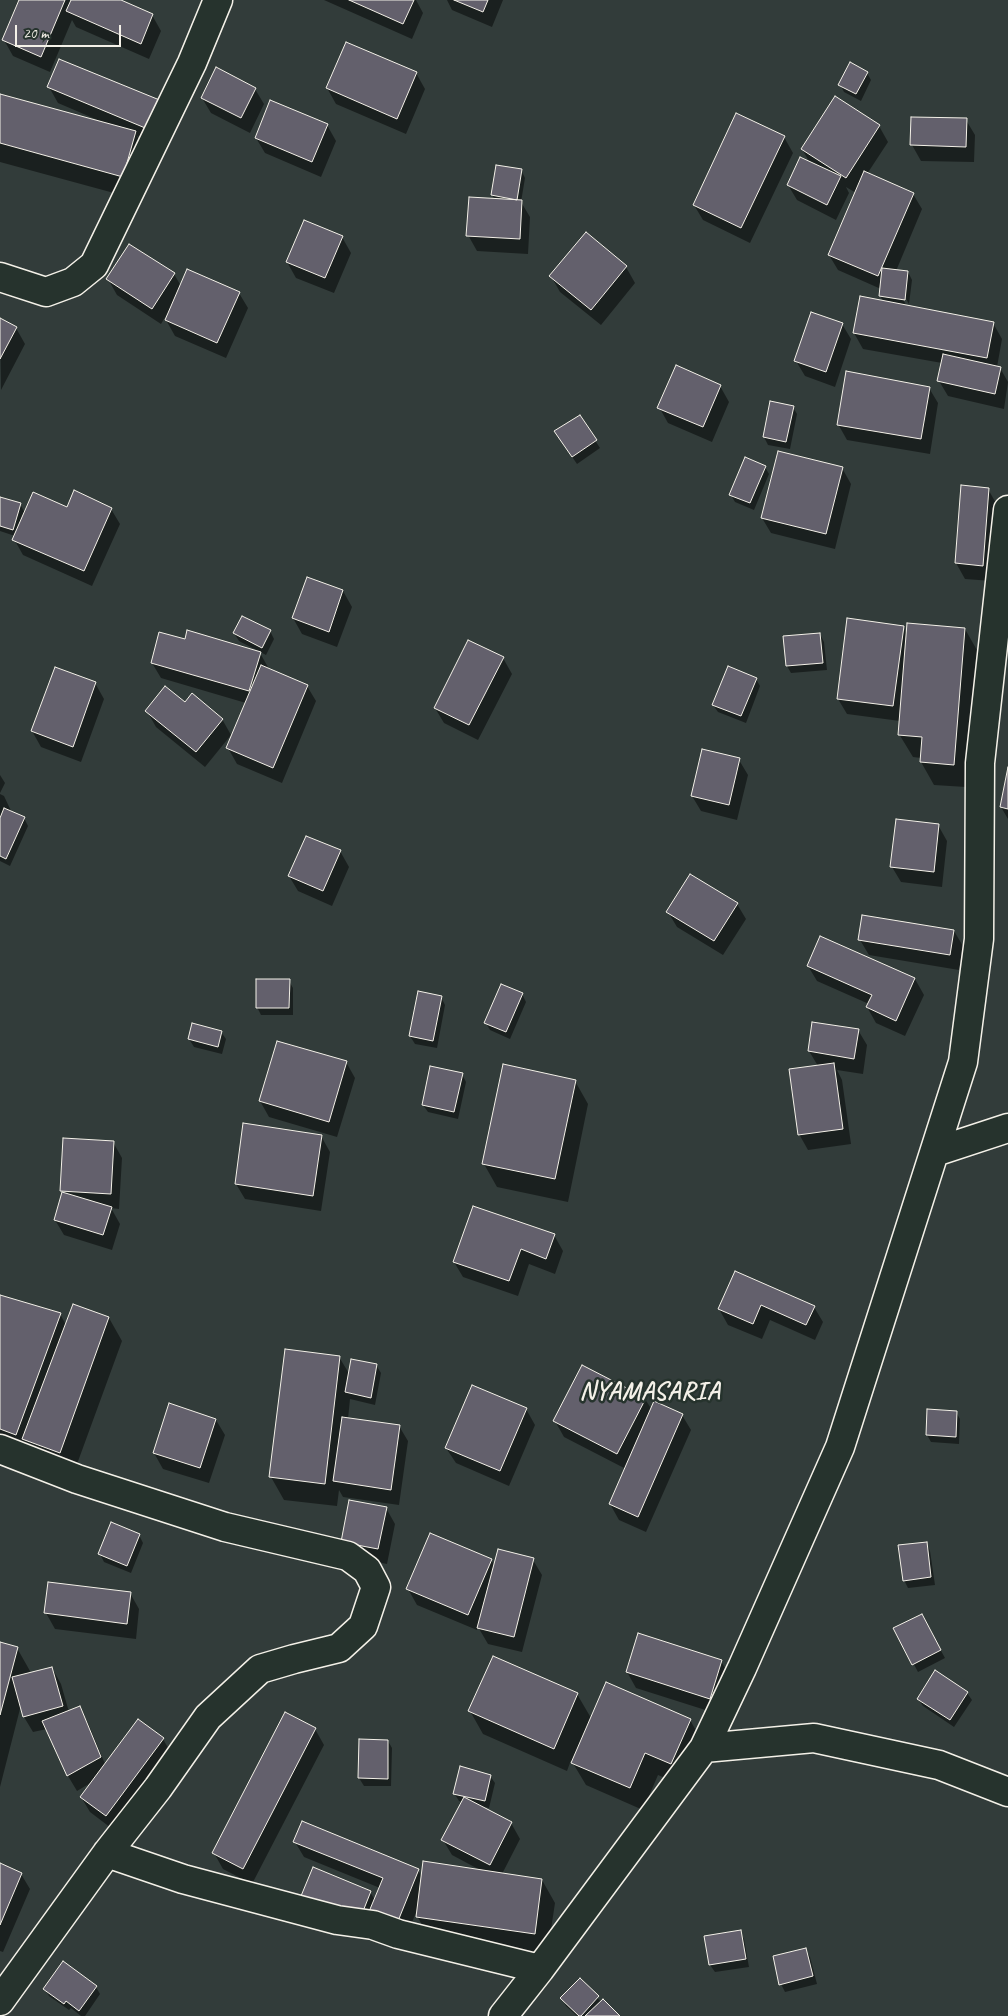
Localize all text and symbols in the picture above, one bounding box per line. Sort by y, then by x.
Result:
scale bar [18,15,124,47]
text: 20 m [23,24,49,43]
district label: NYAMASARIA [579,1377,721,1407]

